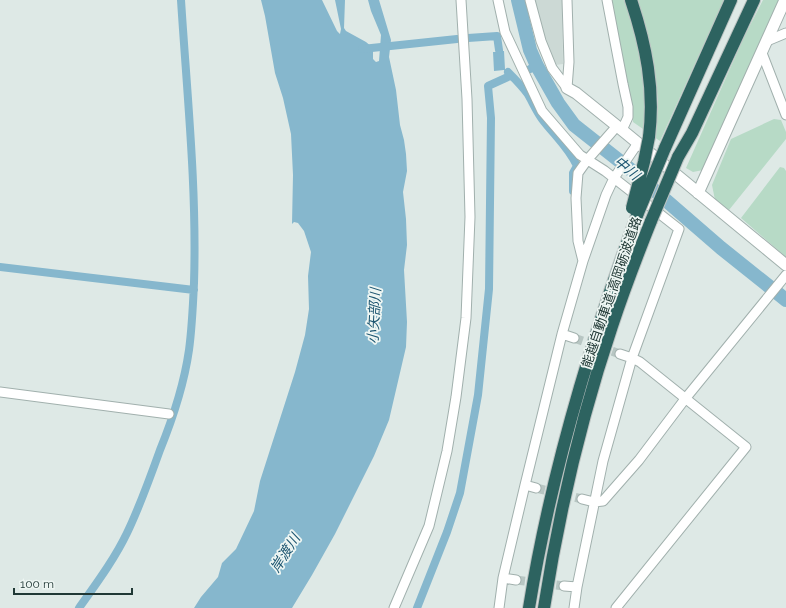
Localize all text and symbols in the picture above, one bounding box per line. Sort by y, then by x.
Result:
water label: 中川 [611,153,644,184]
street label: 能越自動車道;高岡砺波道路 [579,215,644,370]
water label: 小矢部川 [365,286,384,344]
water label: 岸渡川 [267,529,304,575]
scale bar [14,570,132,596]
text: 100 m [20,577,54,591]

